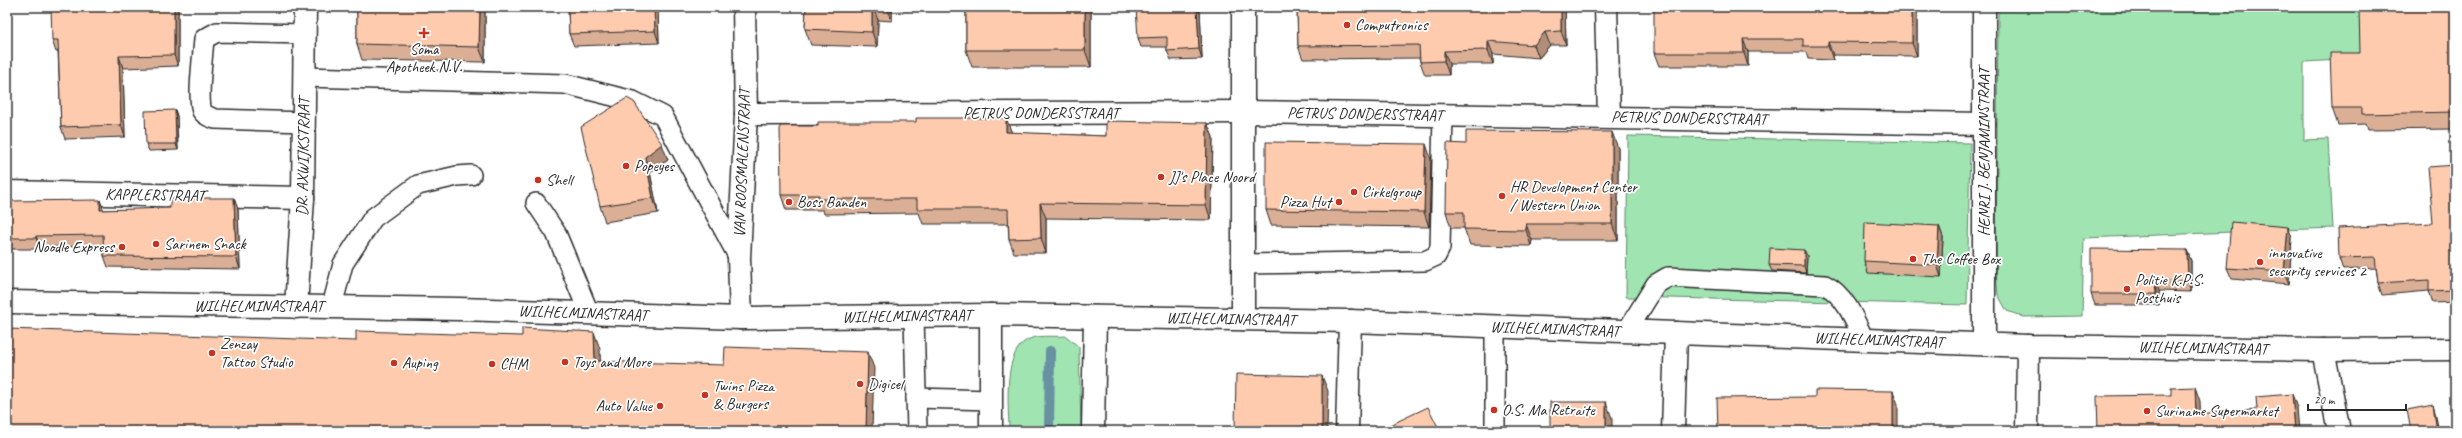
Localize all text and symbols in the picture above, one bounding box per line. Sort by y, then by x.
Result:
place label: Computronics [1355,15,1429,35]
marker: Computronics [1342,20,1352,30]
marker: Soma Apotheek N.V. [419,28,429,38]
place label: Soma Apotheek N.V. [386,39,463,77]
street label: HENRI J. BENJAMINSTRAAT [1974,63,1994,236]
street label: VAN ROOSMALENSTRAAT [729,85,755,238]
street label: DR. AXWIJKSTRAAT [292,94,314,216]
street label: PETRUS DONDERSSTRAAT [963,103,1123,123]
street label: PETRUS DONDERSSTRAAT [1287,103,1447,125]
street label: PETRUS DONDERSSTRAAT [1611,107,1771,129]
place label: Popeyes [634,156,675,176]
marker: Popeyes [621,161,631,171]
place label: JJ's Place Noord [1168,167,1257,187]
place label: Shell [546,170,575,190]
marker: JJ's Place Noord [1156,172,1166,182]
marker: Shell [533,175,543,185]
place label: HR Development Center / Western Union [1510,177,1638,215]
place label: Cirkelgroup [1362,182,1422,202]
street label: KAPPLERSTRAAT [105,184,210,206]
marker: Cirkelgroup [1349,187,1359,197]
marker: HR Development Center / Western Union [1497,191,1507,201]
place label: Boss Banden [797,192,867,212]
place label: Pizza Hut [1280,192,1334,212]
marker: Boss Banden [784,197,794,207]
marker: Pizza Hut [1334,197,1344,207]
place label: Sarinem Snack [164,234,247,254]
place label: Noodle Express [33,237,116,257]
marker: Sarinem Snack [151,239,161,249]
marker: Noodle Express [117,242,127,252]
place label: innovative security services 2 [2268,243,2368,281]
place label: The Coffee Box [1921,249,2002,269]
marker: The Coffee Box [1908,254,1918,264]
marker: innovative security services 2 [2255,257,2265,267]
place label: Politie K.P.S. Posthuis [2135,270,2204,308]
marker: Politie K.P.S. Posthuis [2122,284,2132,294]
street label: WILHELMINASTRAAT [194,296,327,316]
street label: WILHELMINASTRAAT [518,301,652,325]
street label: WILHELMINASTRAAT [842,305,975,327]
street label: WILHELMINASTRAAT [1166,308,1299,330]
street label: WILHELMINASTRAAT [1490,317,1624,341]
street label: WILHELMINASTRAAT [1814,328,1948,352]
place label: Zenzay Tattoo Studio [220,334,294,372]
street label: WILHELMINASTRAAT [2138,337,2271,359]
marker: Zenzay Tattoo Studio [207,348,217,358]
place label: Toys and More [573,352,653,372]
place label: Auping [402,353,439,373]
place label: CHM [500,354,530,374]
marker: Toys and More [560,357,570,367]
marker: Auping [389,358,399,368]
marker: CHM [487,359,497,369]
place label: Digicel [868,374,906,394]
place label: Twins Pizza & Burgers [713,376,775,414]
marker: Digicel [855,379,865,389]
scale bar [2308,386,2406,412]
marker: Twins Pizza & Burgers [700,390,710,400]
text: 20 m [2314,392,2336,408]
place label: Auto Value [596,396,654,416]
place label: O.S. Ma Retraite [1502,400,1596,420]
marker: Auto Value [655,401,665,411]
place label: Suriname Supermarket [2155,401,2280,421]
marker: O.S. Ma Retraite [1489,405,1499,415]
marker: Suriname Supermarket [2142,406,2152,416]

